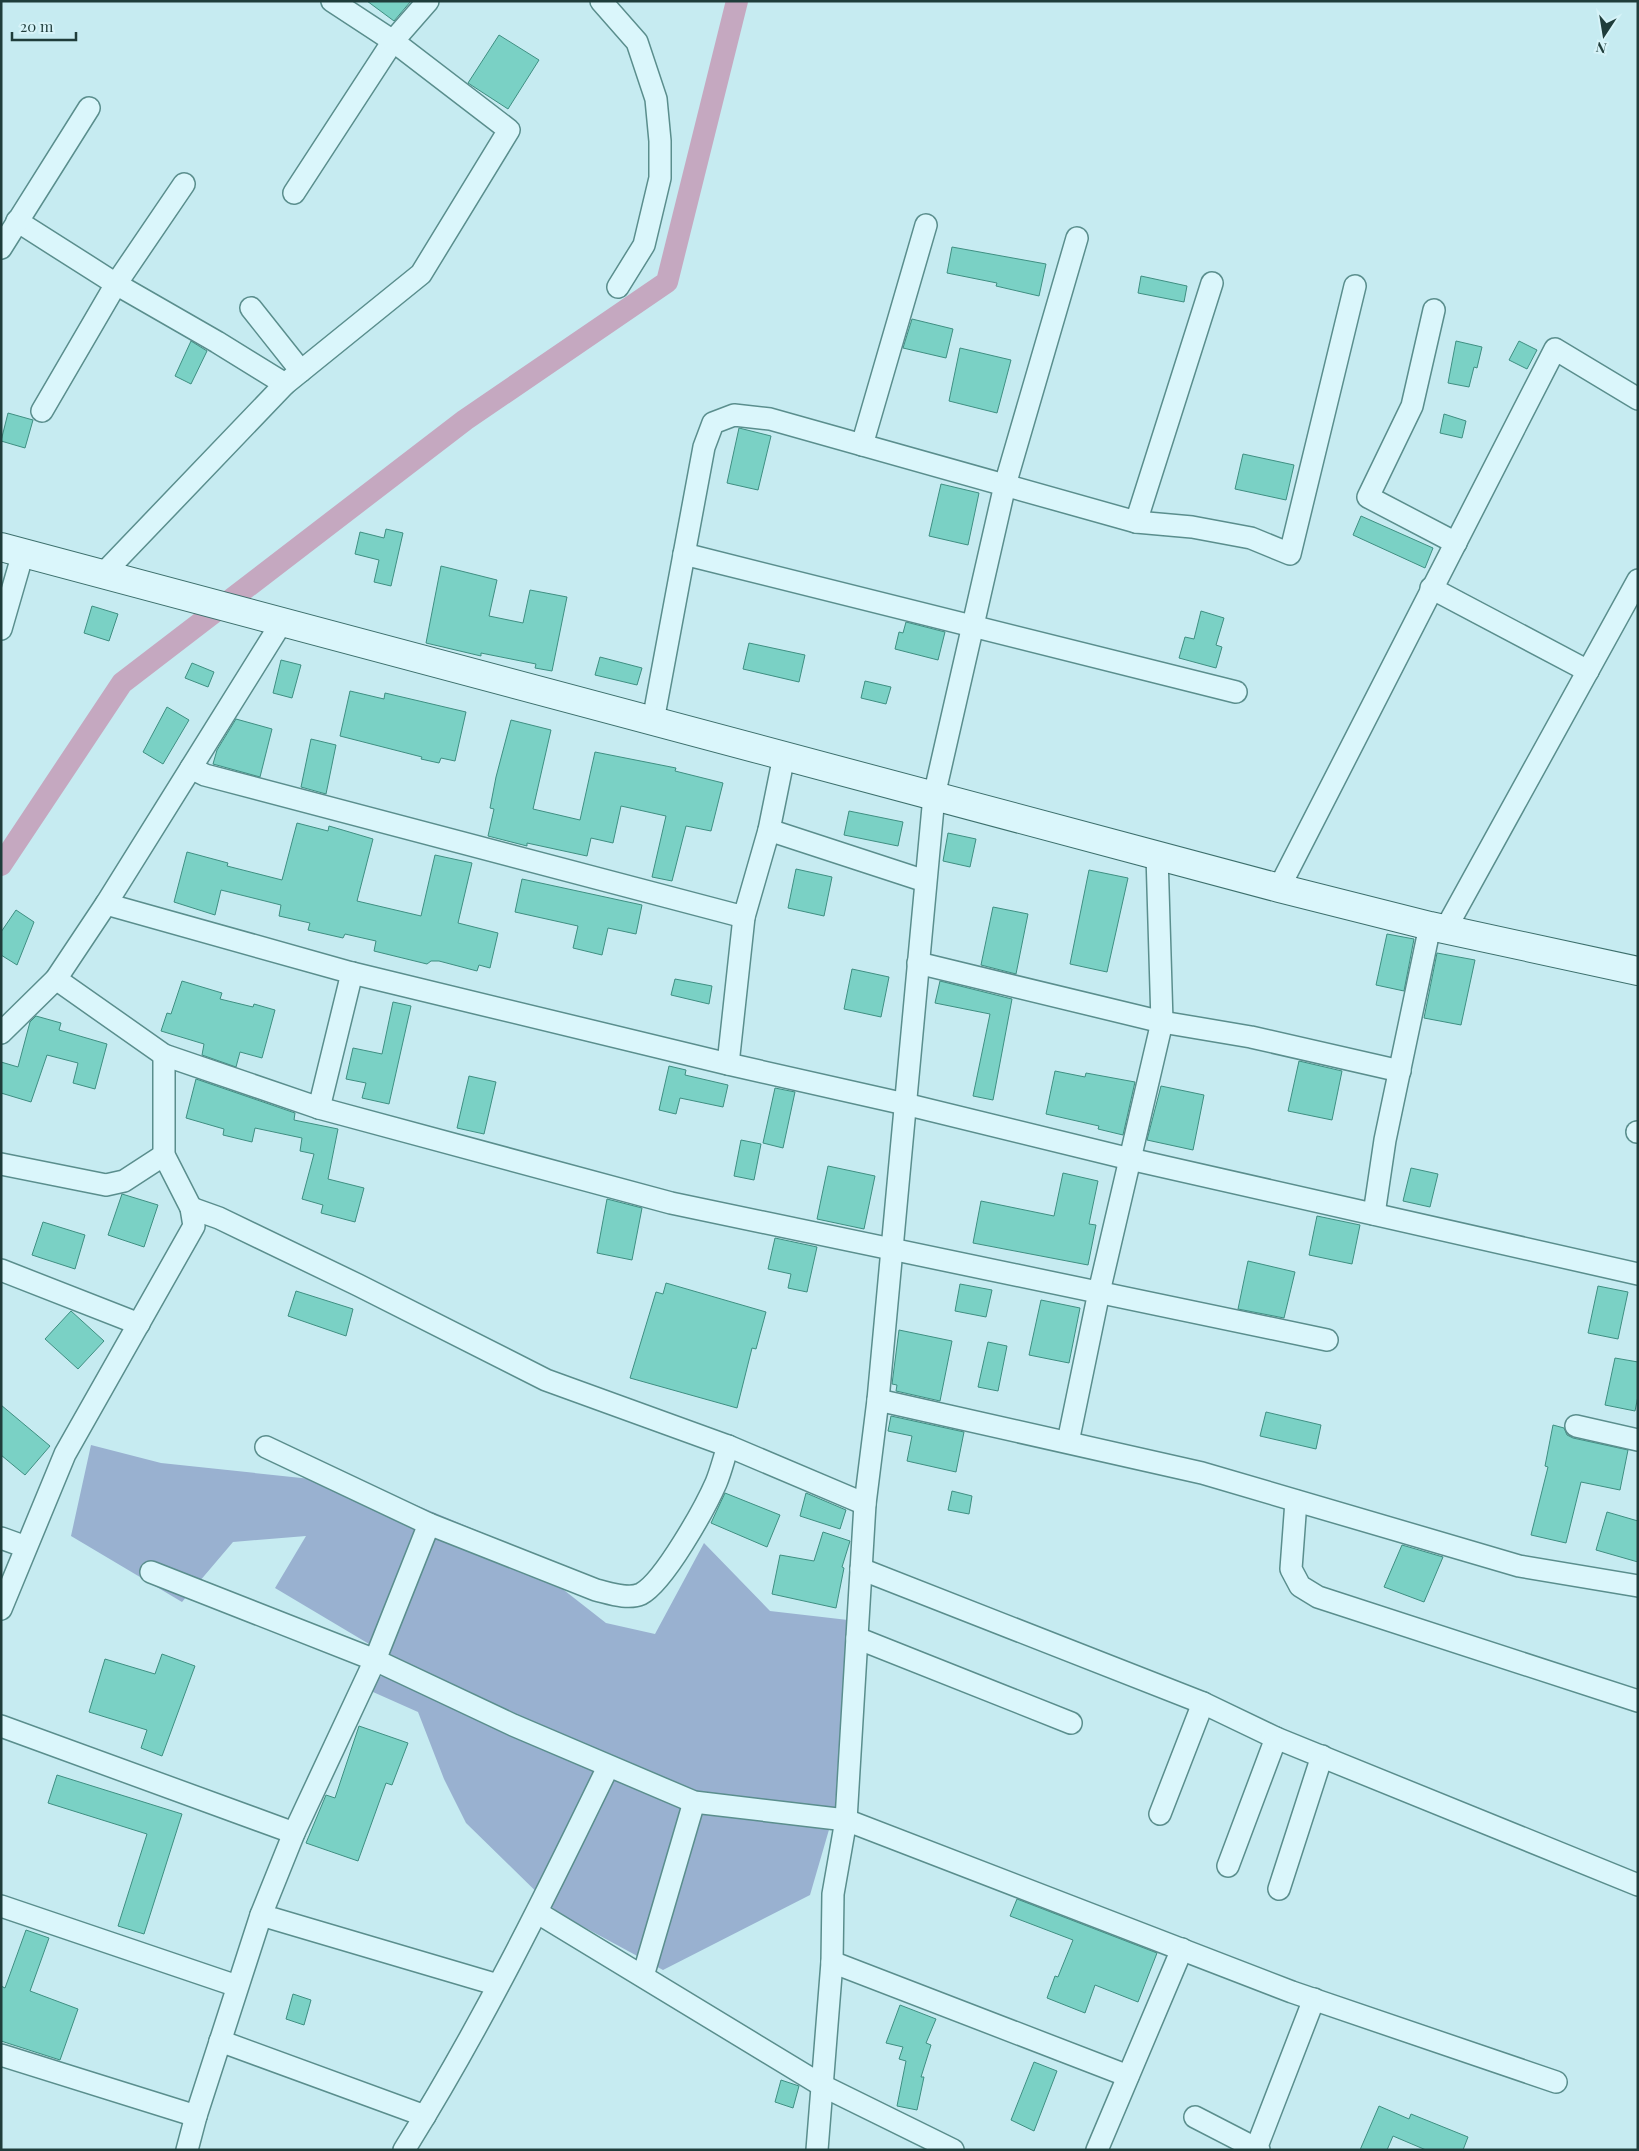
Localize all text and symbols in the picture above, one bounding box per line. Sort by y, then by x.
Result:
scale bar [12,10,76,42]
north arrow [1579,10,1629,60]
text: 20 m [20,16,54,36]
text: N [1594,38,1608,59]

